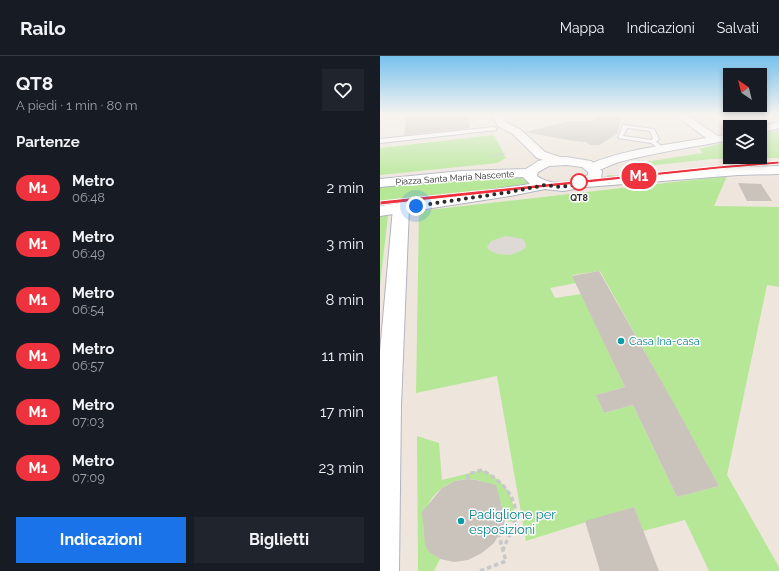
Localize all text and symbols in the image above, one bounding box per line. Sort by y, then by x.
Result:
text: Railo [20,17,66,39]
text: Mappa [560,20,605,36]
text: Indicazioni [627,20,695,36]
text: Salvati [717,20,759,36]
north arrow [723,68,767,112]
map controls [723,68,767,164]
button: heart [322,69,364,111]
text: QT8 [16,72,53,94]
text: A piedi · 1 min · 80 m [16,98,137,113]
button: layers [723,120,767,164]
text: Partenze [16,133,80,151]
line badge: M1 [621,163,657,189]
text: M1 [629,168,649,184]
street label: Piazza Santa Maria Nascente [395,169,515,187]
text: Metro [72,172,114,190]
marker: QT8 [570,173,588,191]
text: 2 min [327,179,364,197]
text: M1 [28,180,48,196]
text: 06:48 [72,190,105,205]
place label: QT8 [570,193,588,203]
your location [406,196,426,216]
text: Metro [72,228,114,246]
text: 3 min [326,235,364,253]
text: M1 [28,236,48,252]
text: 06:49 [72,246,105,261]
text: Metro [72,284,114,302]
text: 8 min [325,291,364,309]
text: M1 [28,292,48,308]
text: 06:54 [72,302,104,317]
place label: Casa Ina-casa [629,335,700,348]
marker: Casa Ina-casa [616,336,626,346]
text: Metro [72,340,114,358]
text: 11 min [322,347,364,365]
text: M1 [28,348,48,364]
text: 06:57 [72,358,104,373]
text: Metro [72,396,114,414]
text: 17 min [320,403,364,421]
text: M1 [28,404,48,420]
text: 07:03 [72,414,104,429]
text: Metro [72,452,114,470]
text: 23 min [319,459,364,477]
text: M1 [28,460,48,476]
text: 07:09 [72,470,105,485]
place label: Padiglione per esposizioni [469,507,556,537]
marker: Padiglione per esposizioni [456,516,466,526]
button: Indicazioni [16,517,186,563]
button: Biglietti [194,517,364,563]

